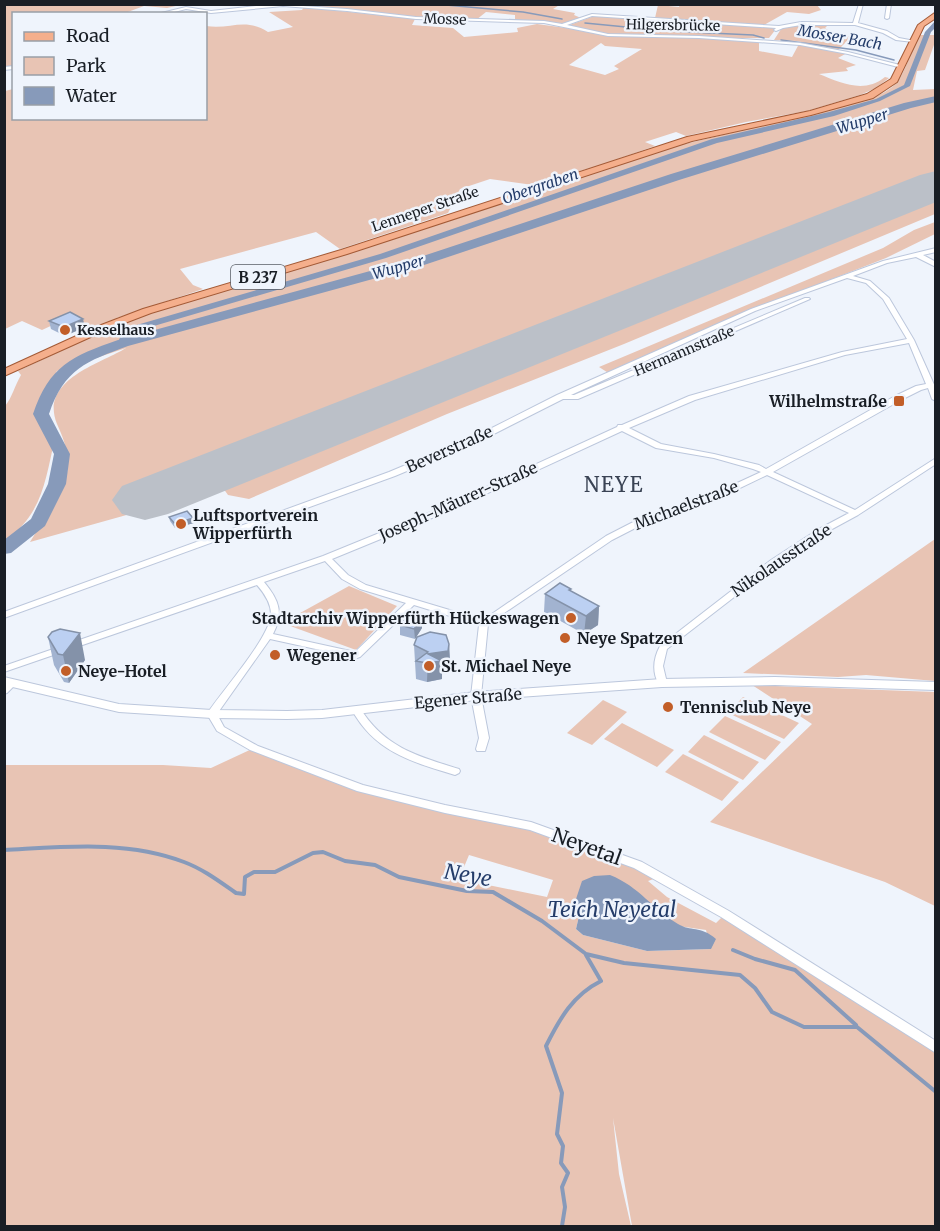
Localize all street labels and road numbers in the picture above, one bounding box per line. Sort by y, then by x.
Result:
street label: Mosse [423,9,467,29]
street label: Hilgersbrücke [626,15,720,35]
street label: Lenneper Straße [369,182,481,236]
road number: B 237 [231,265,285,289]
street label: Hermannstraße [631,322,737,380]
street label: Beverstraße [403,421,495,477]
street label: Joseph-Mäurer-Straße [375,457,540,545]
street label: Michaelstraße [631,476,741,534]
street label: Nikolausstraße [727,519,835,601]
street label: Egener Straße [413,683,523,713]
street label: Neyetal [549,822,625,870]

